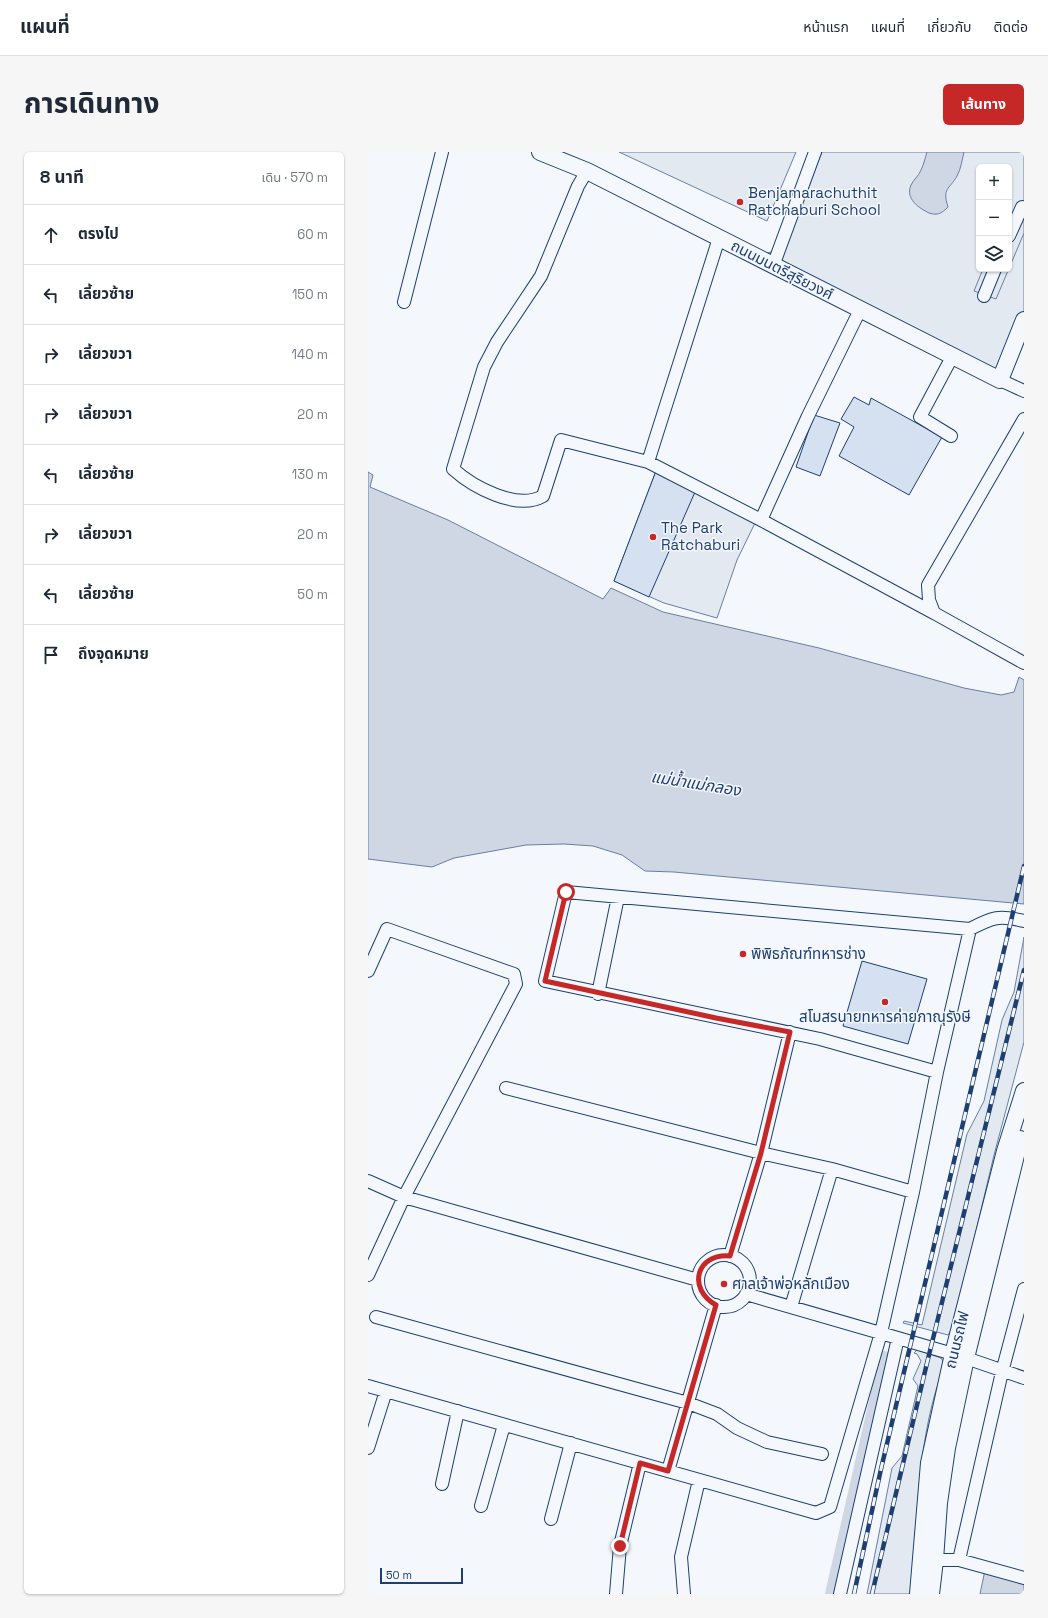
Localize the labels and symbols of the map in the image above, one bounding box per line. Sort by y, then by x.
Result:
place label: Benjamarachuthit Ratchaburi School [748,183,881,219]
marker: Benjamarachuthit Ratchaburi School [735,197,745,207]
street label: ถนนมนตรีสุริยวงศ์ [728,236,837,304]
place label: The Park Ratchaburi [661,518,740,554]
marker: The Park Ratchaburi [648,532,658,542]
water label: แม่น้ำแม่กลอง [650,765,744,801]
route start [557,883,575,901]
place label: พิพิธภัณฑ์ทหารช่าง [751,944,866,963]
marker: พิพิธภัณฑ์ทหารช่าง [738,949,748,959]
marker: สโมสรนายทหารค่ายภาณุรังษี [880,997,890,1007]
place label: สโมสรนายทหารค่ายภาณุรังษี [799,1007,971,1026]
place label: ศาลเจ้าพ่อหลักเมือง [732,1274,850,1293]
marker: ศาลเจ้าพ่อหลักเมือง [719,1279,729,1289]
street label: ถนนรถไฟ [940,1309,973,1370]
route end [611,1537,629,1555]
scale bar [380,1566,463,1585]

